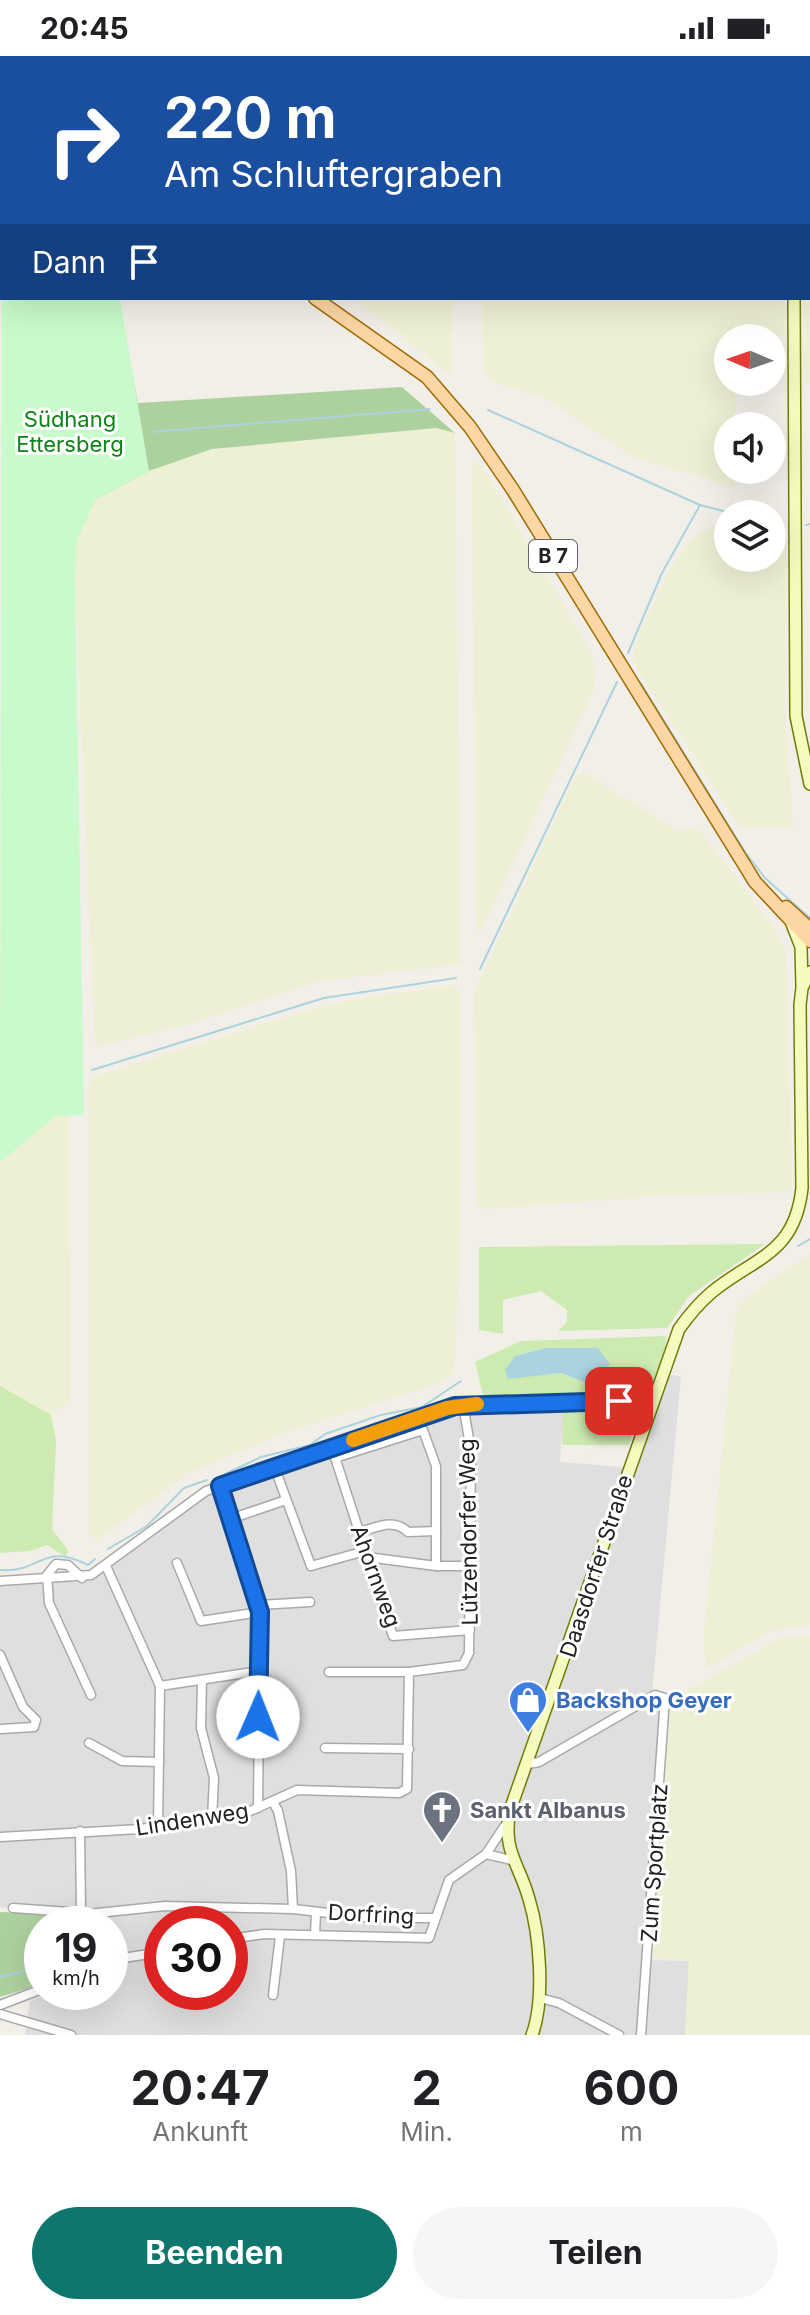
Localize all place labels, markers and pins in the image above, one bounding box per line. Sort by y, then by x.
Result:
pin [585,1367,653,1435]
shop icon: Backshop Geyer [507,1679,549,1734]
place label: Backshop Geyer [556,1687,732,1713]
church icon: Sankt Albanus [421,1789,463,1844]
place label: Sankt Albanus [470,1797,626,1823]

